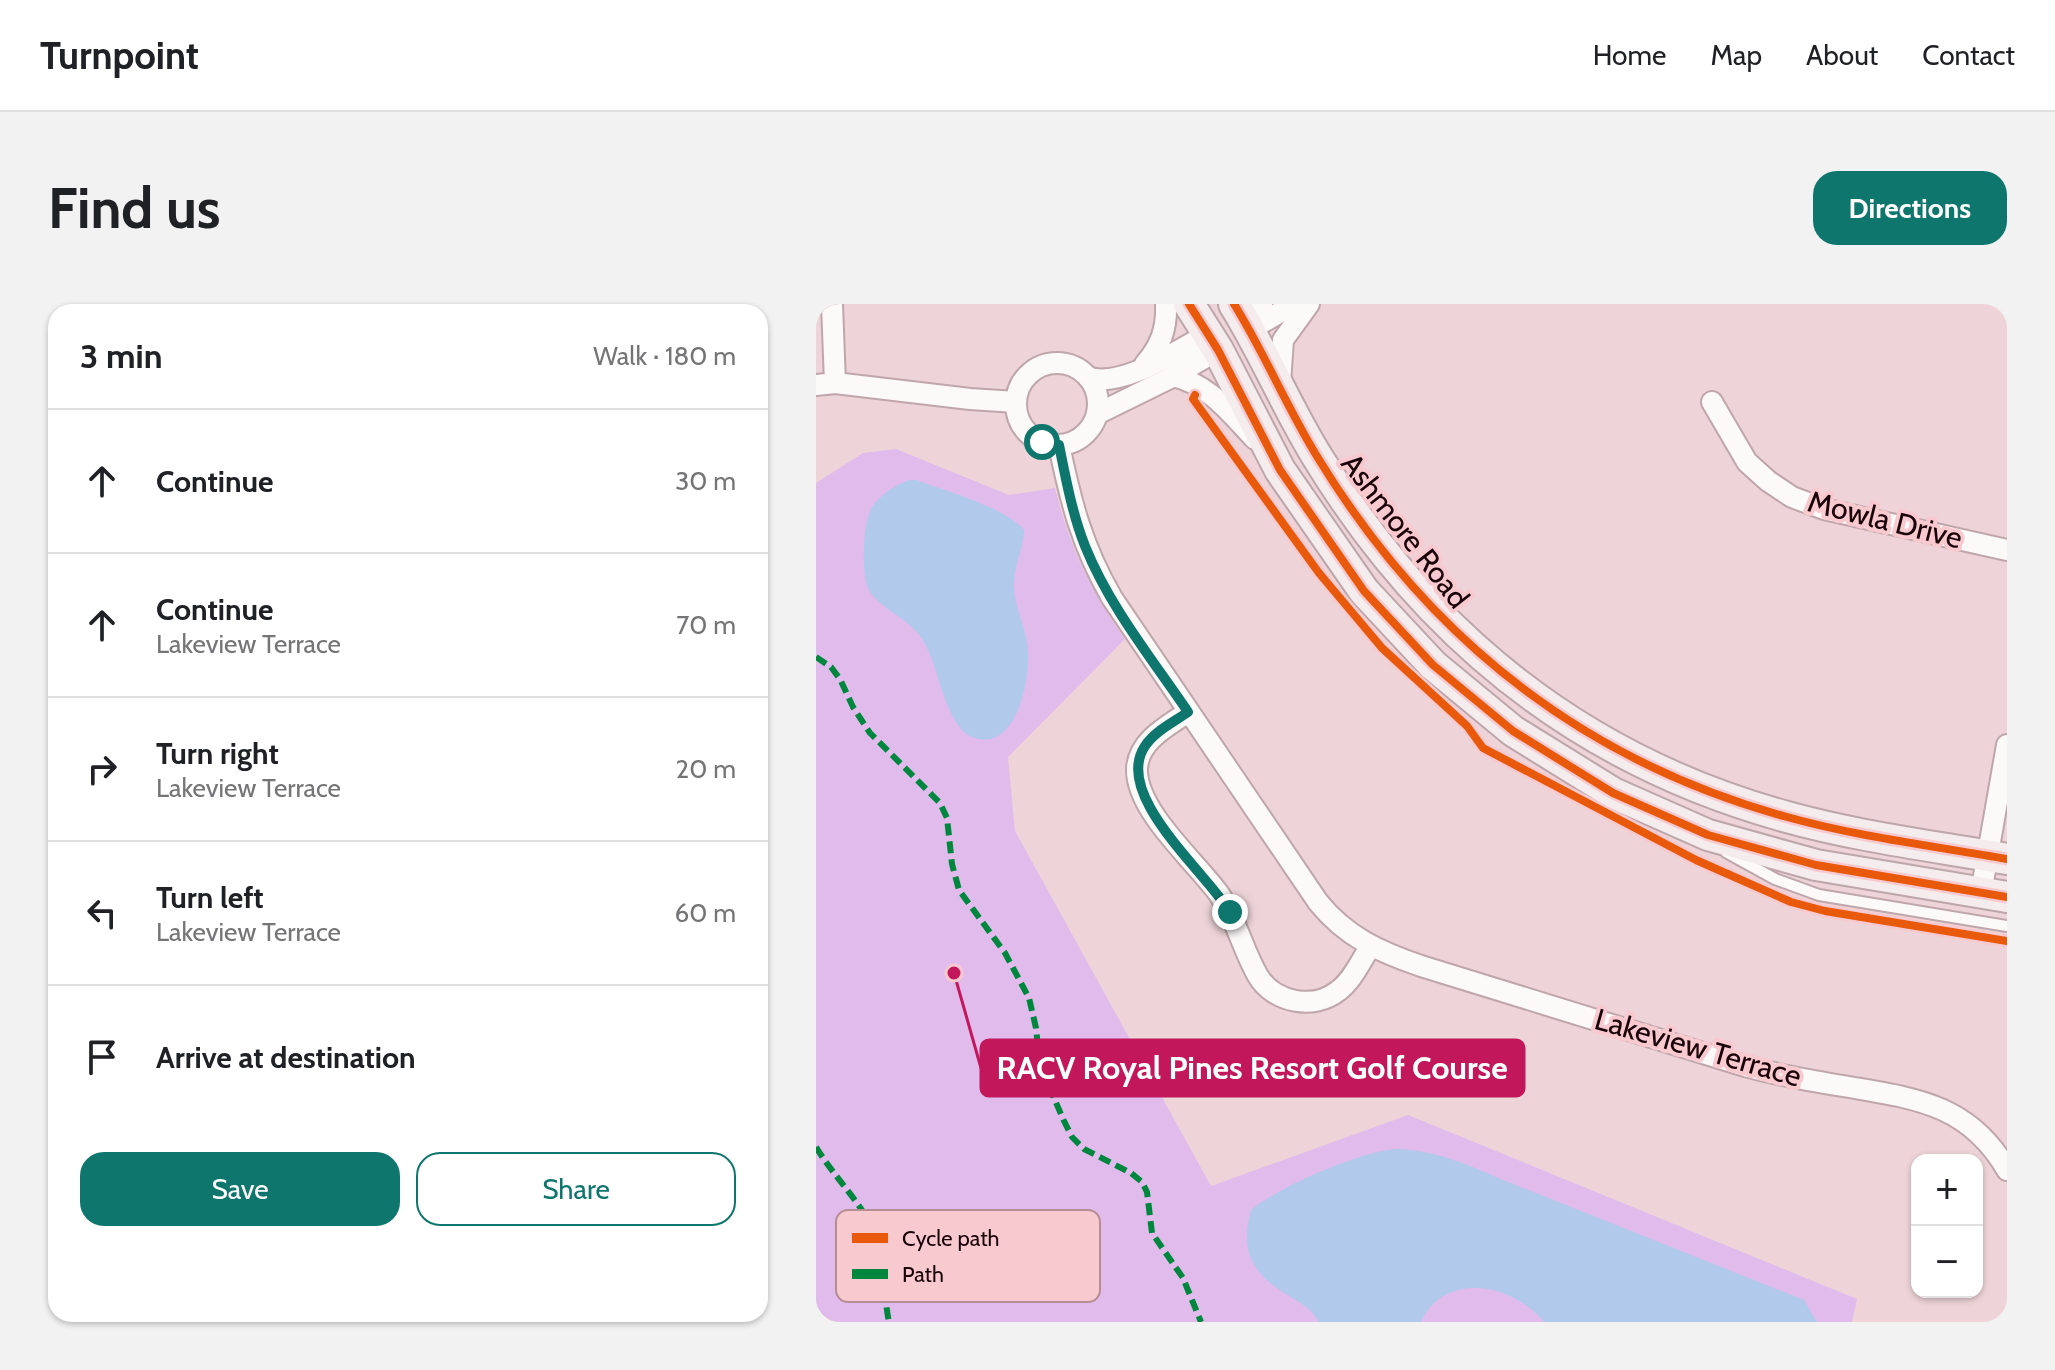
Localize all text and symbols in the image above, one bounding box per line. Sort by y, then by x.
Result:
text: Turnpoint [40,32,199,79]
text: Home [1593,38,1666,72]
text: Map [1710,38,1762,72]
text: About [1806,38,1878,72]
text: Contact [1922,38,2015,72]
button: Directions [1813,171,2007,245]
text: Find us [48,174,221,242]
text: 3 min [80,335,162,377]
text: Walk · 180 m [593,340,736,372]
route start [1024,424,1060,460]
street label: Ashmore Road [1333,446,1477,615]
icon: ahead [80,459,124,503]
text: Continue [156,463,273,500]
text: 30 m [675,465,736,497]
street label: Mowla Drive [1804,482,1966,557]
text: Continue [156,591,273,628]
icon: ahead [80,603,124,647]
text: 70 m [676,609,736,641]
text: Lakeview Terrace [156,628,341,660]
text: Turn right [156,735,279,772]
icon: right [80,747,124,791]
text: 20 m [676,753,736,785]
text: Lakeview Terrace [156,772,341,804]
text: Turn left [156,879,264,916]
icon: left [80,891,124,935]
route end [1212,894,1248,930]
text: 60 m [674,897,736,929]
text: Lakeview Terrace [156,916,341,948]
street label: Lakeview Terrace [1590,1000,1806,1095]
icon: arrive [80,1035,124,1079]
text: Arrive at destination [156,1039,416,1076]
callout: RACV Royal Pines Resort Golf Course [981,1040,1524,1096]
text: RACV Royal Pines Resort Golf Course [996,1048,1508,1087]
button: Save [80,1152,400,1226]
button: Share [416,1152,736,1226]
map controls [1911,1154,1983,1298]
button: + [1911,1154,1983,1226]
legend [836,1210,1100,1302]
text: Cycle path [902,1225,1000,1252]
button: − [1911,1226,1983,1298]
text: Path [902,1261,944,1288]

